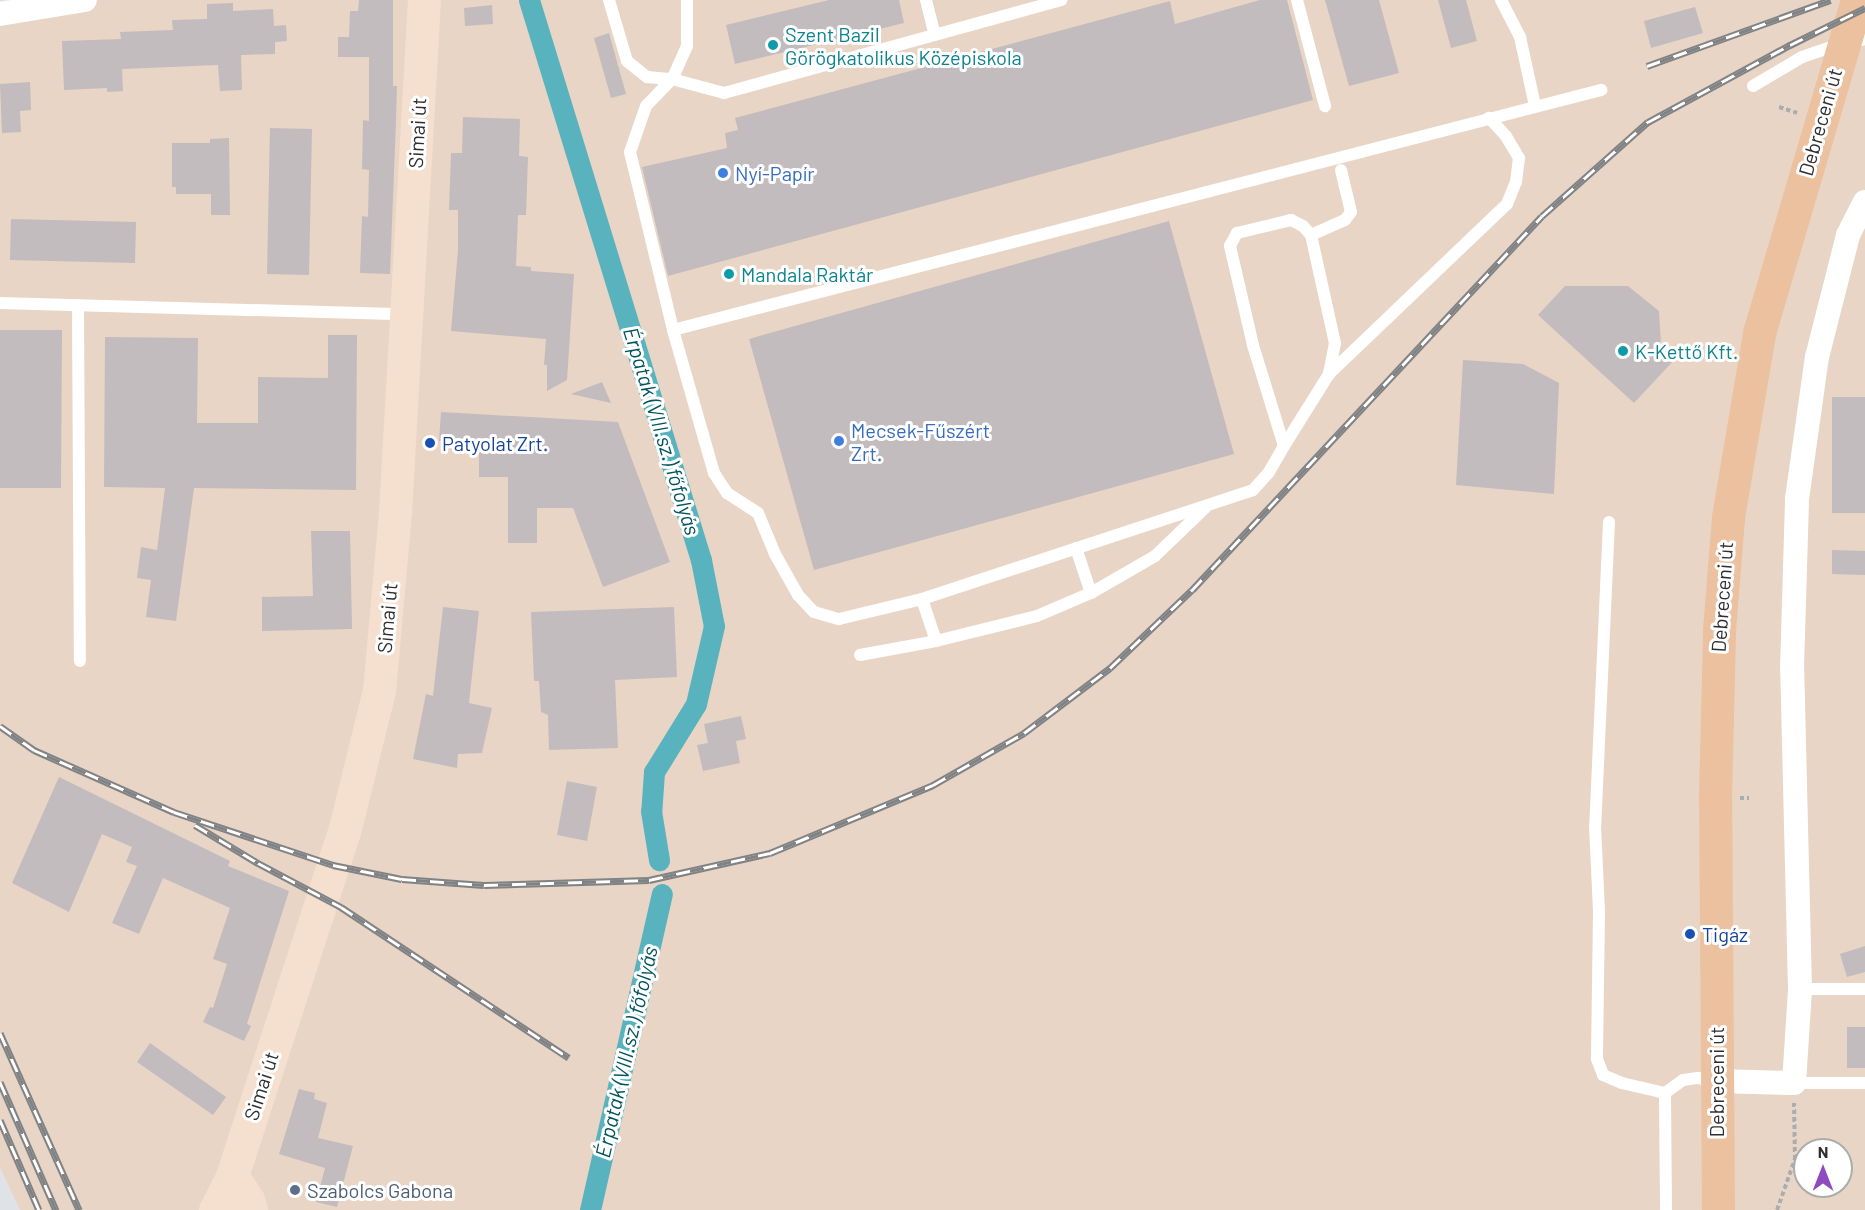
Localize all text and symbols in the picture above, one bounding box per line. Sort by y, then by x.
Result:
place label: Szent Bazil Görögkatolikus Középiskola [785,22,1022,69]
marker: Szent Bazil Görögkatolikus Középiskola [766,38,780,52]
street label: Debreceni út [1793,65,1847,179]
street label: Simai út [403,97,431,169]
place label: Nyí-Papír [735,161,814,185]
marker: Nyí-Papír [716,166,730,180]
place label: Mandala Raktár [741,262,873,286]
marker: Mandala Raktár [722,267,736,281]
water label: Érpatak (VIII.sz.) főfolyás [618,324,706,538]
place label: K-Kettő Kft. [1635,339,1738,363]
marker: K-Kettő Kft. [1616,344,1630,358]
place label: Mecsek-Fűszért Zrt. [851,418,990,465]
place label: Patyolat Zrt. [442,431,548,455]
marker: Mecsek-Fűszért Zrt. [832,434,846,448]
marker: Patyolat Zrt. [423,436,437,450]
street label: Debreceni út [1706,541,1738,653]
street label: Simai út [372,582,402,654]
place label: Tigáz [1702,922,1748,946]
marker: Tigáz [1683,927,1697,941]
water label: Érpatak (VIII.sz.) főfolyás [589,944,663,1160]
street label: Debreceni út [1704,1027,1728,1137]
street label: Simai út [239,1049,283,1123]
north arrow [1793,1138,1853,1198]
text: N [1818,1142,1828,1161]
place label: Szabolcs Gabona [307,1178,453,1202]
marker: Szabolcs Gabona [288,1183,302,1197]

